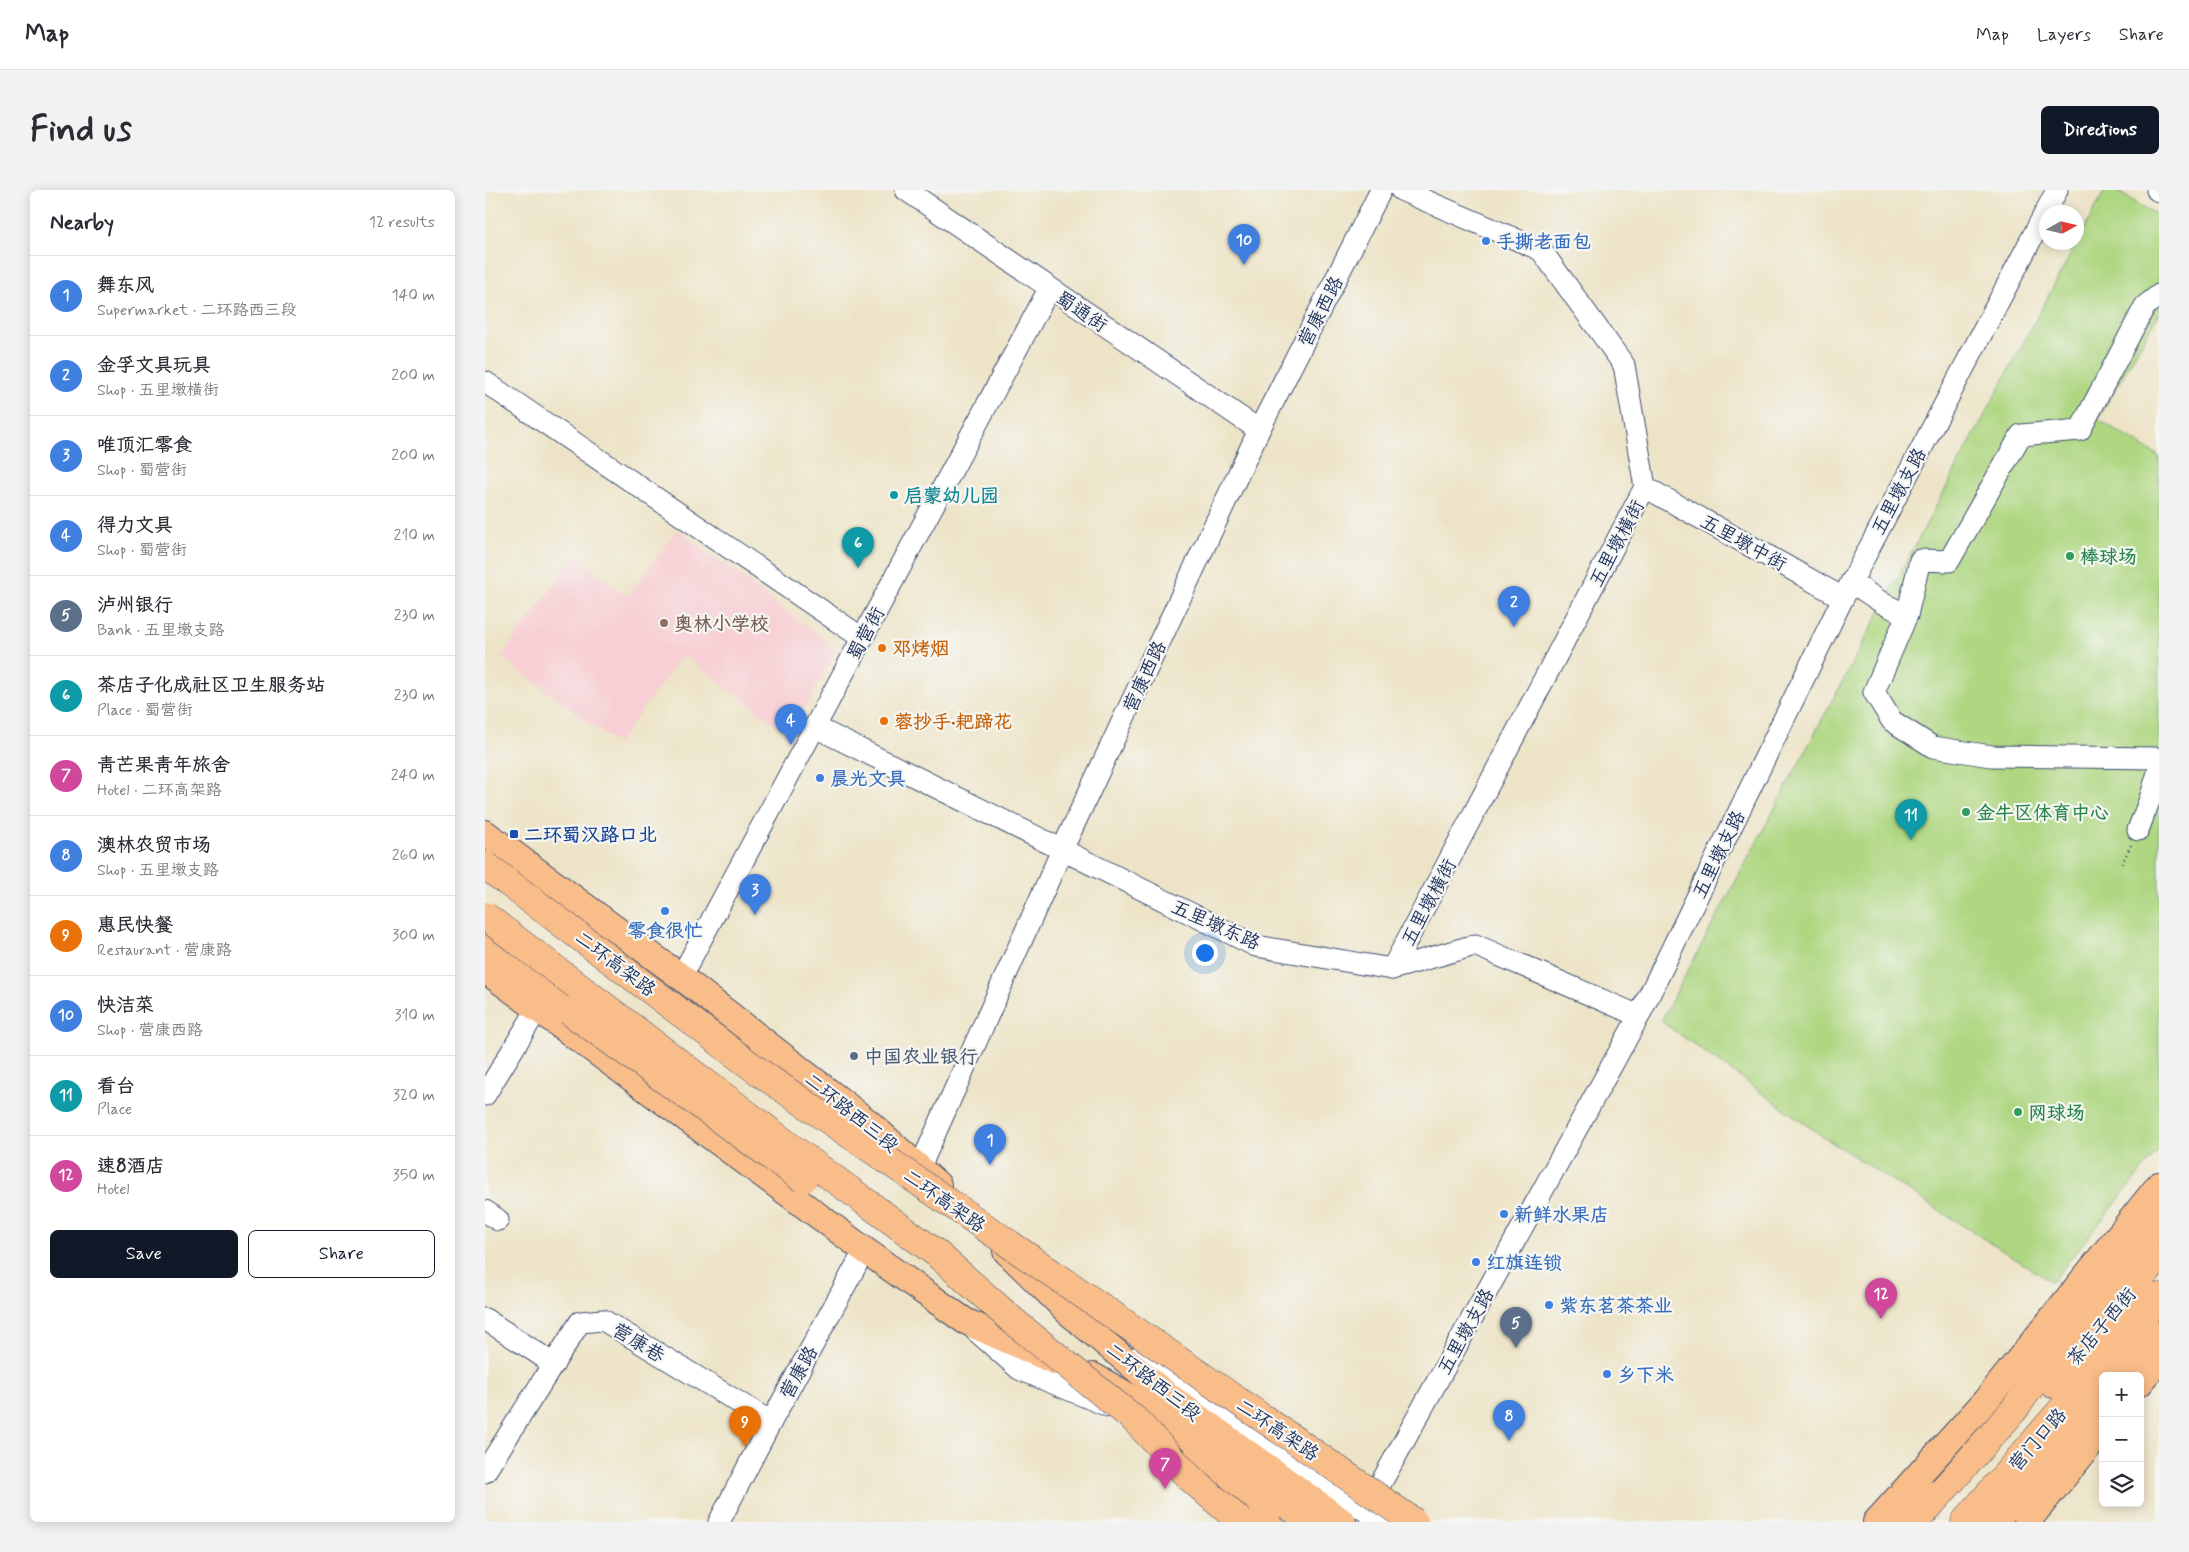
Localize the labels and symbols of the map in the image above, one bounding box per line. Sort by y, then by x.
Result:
north arrow [2039,205,2084,250]
pin: 10 [1228,224,1260,265]
place label: 手撕老面包 [1496,230,1591,255]
marker: 手撕老面包 [1480,235,1492,247]
street label: 营康西路 [1293,272,1350,351]
street label: 蜀通街 [1051,286,1112,339]
street label: 五里墩支路 [1866,444,1933,540]
place label: 启蒙幼儿园 [904,484,999,509]
marker: 启蒙幼儿园 [888,489,900,501]
street label: 五里墩横街 [1584,496,1651,592]
street label: 五里墩中街 [1696,509,1791,577]
pin: 6 [842,527,874,568]
place label: 棒球场 [2080,545,2137,570]
marker: 棒球场 [2064,550,2076,562]
pin: 2 [1498,586,1530,627]
street label: 蜀营街 [842,603,891,665]
place label: 奥林小学校 [674,612,769,637]
marker: 奥林小学校 [658,617,670,629]
place label: 邓烤烟 [892,637,949,662]
street label: 营康西路 [1118,637,1173,716]
marker: 邓烤烟 [876,642,888,654]
pin: 4 [775,704,807,745]
place label: 蓉抄手·耙蹄花 [894,710,1012,735]
marker: 蓉抄手·耙蹄花 [878,715,890,727]
place label: 晨光文具 [830,767,906,792]
marker: 晨光文具 [814,772,826,784]
pin: 11 [1895,799,1927,840]
place label: 金牛区体育中心 [1976,801,2109,826]
street label: 五里墩支路 [1687,806,1751,903]
marker: 金牛区体育中心 [1960,806,1972,818]
place label: 二环蜀汉路口北 [524,823,657,848]
marker: 二环蜀汉路口北 [508,828,520,840]
street label: 五里墩横街 [1396,855,1463,951]
pin: 3 [739,874,771,915]
street label: 五里墩东路 [1167,895,1264,956]
marker: 零食很忙 [659,905,671,917]
place label: 零食很忙 [627,919,703,944]
street label: 二环高架路 [570,926,661,1003]
your location [1192,940,1218,966]
place label: 中国农业银行 [864,1045,978,1070]
marker: 中国农业银行 [848,1050,860,1062]
street label: 二环路西三段 [799,1068,903,1159]
place label: 网球场 [2028,1101,2085,1126]
marker: 网球场 [2012,1106,2024,1118]
pin: 1 [974,1124,1006,1165]
street label: 二环高架路 [898,1164,990,1239]
place label: 新鲜水果店 [1514,1203,1609,1228]
marker: 新鲜水果店 [1498,1208,1510,1220]
place label: 红旗连锁 [1486,1251,1562,1276]
marker: 红旗连锁 [1470,1256,1482,1268]
pin: 12 [1865,1278,1897,1319]
street label: 茶店子西街 [2062,1283,2142,1371]
street label: 五里墩支路 [1432,1284,1500,1379]
place label: 紫东茗茶茶业 [1559,1294,1673,1319]
marker: 紫东茗茶茶业 [1543,1299,1555,1311]
pin: 5 [1500,1307,1532,1348]
street label: 营康巷 [607,1318,669,1369]
street label: 二环路西三段 [1100,1337,1206,1427]
street label: 营康路 [775,1342,824,1404]
place label: 乡下米 [1617,1363,1674,1388]
marker: 乡下米 [1601,1368,1613,1380]
street label: 二环高架路 [1231,1393,1324,1467]
pin: 8 [1493,1400,1525,1441]
street label: 营门口路 [2004,1403,2073,1477]
pin: 9 [729,1406,761,1447]
pin: 7 [1149,1448,1181,1489]

